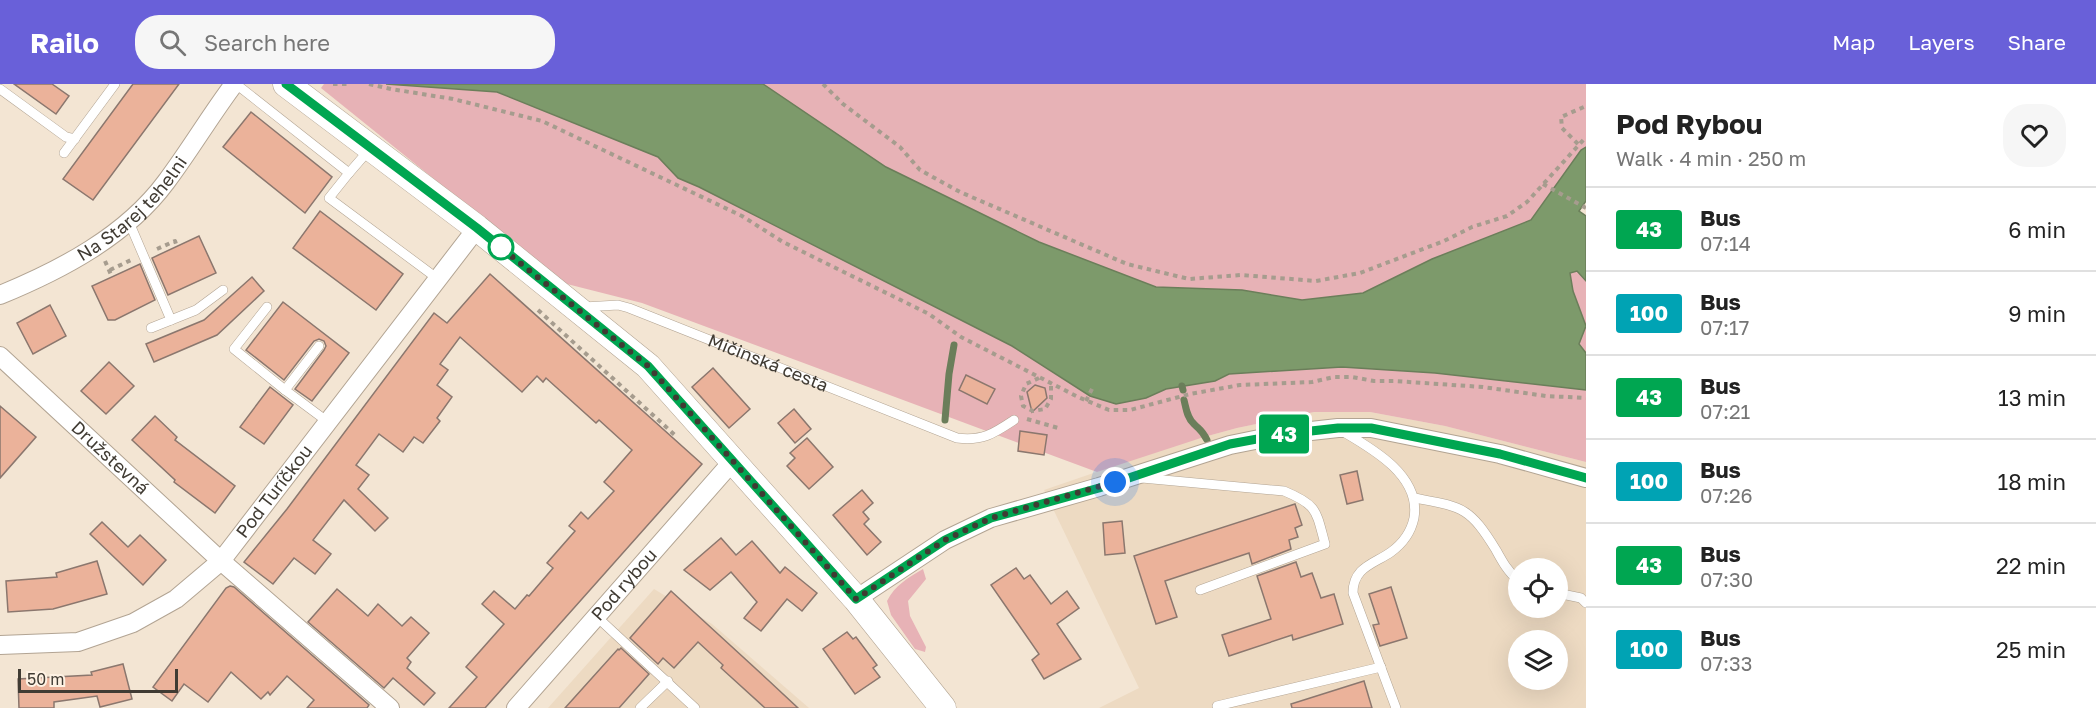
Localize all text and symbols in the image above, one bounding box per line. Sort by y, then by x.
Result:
search box [135,15,555,69]
text: Railo [30,26,99,59]
icon: search [156,26,189,59]
text: Search here [204,29,330,56]
text: Map [1832,29,1875,55]
text: Layers [1908,29,1975,55]
text: Share [2008,29,2066,55]
button: heart [2003,104,2066,167]
text: Pod Rybou [1616,107,1762,140]
text: Walk · 4 min · 250 m [1616,146,1806,170]
street label: Na Starej tehelni [73,152,191,265]
text: Bus [1700,204,1741,231]
text: 43 [1636,216,1662,242]
text: 6 min [2008,216,2066,243]
text: 07:14 [1700,231,1751,255]
unlabelled marker [488,234,514,260]
text: Bus [1700,288,1741,315]
text: 100 [1630,300,1668,326]
text: 9 min [2008,300,2066,327]
text: 07:17 [1700,315,1749,339]
street label: Mičinská cesta [705,328,832,396]
text: Bus [1700,372,1741,399]
text: 43 [1636,384,1662,410]
text: 13 min [1998,384,2066,411]
text: 07:21 [1700,399,1750,423]
line badge: 43 [1257,414,1311,454]
street label: Družstevná [67,416,154,499]
text: 43 [1271,421,1297,447]
street label: Pod Turíčkou [231,440,316,542]
text: Bus [1700,456,1741,483]
your location [1100,467,1130,497]
text: 100 [1630,468,1668,494]
text: 18 min [1998,468,2066,495]
text: 07:26 [1700,483,1753,507]
text: Bus [1700,540,1741,567]
street label: Pod rybou [586,544,661,625]
text: 43 [1636,552,1662,578]
text: 22 min [1996,552,2066,579]
map controls [1508,558,1568,690]
button: locate [1508,558,1568,618]
text: 07:30 [1700,567,1753,591]
text: Bus [1700,624,1741,651]
button: layers [1508,630,1568,690]
text: 100 [1630,636,1668,662]
text: 25 min [1996,636,2066,663]
text: 07:33 [1700,651,1752,675]
scale bar [18,666,178,694]
text: 50 m [27,669,64,689]

